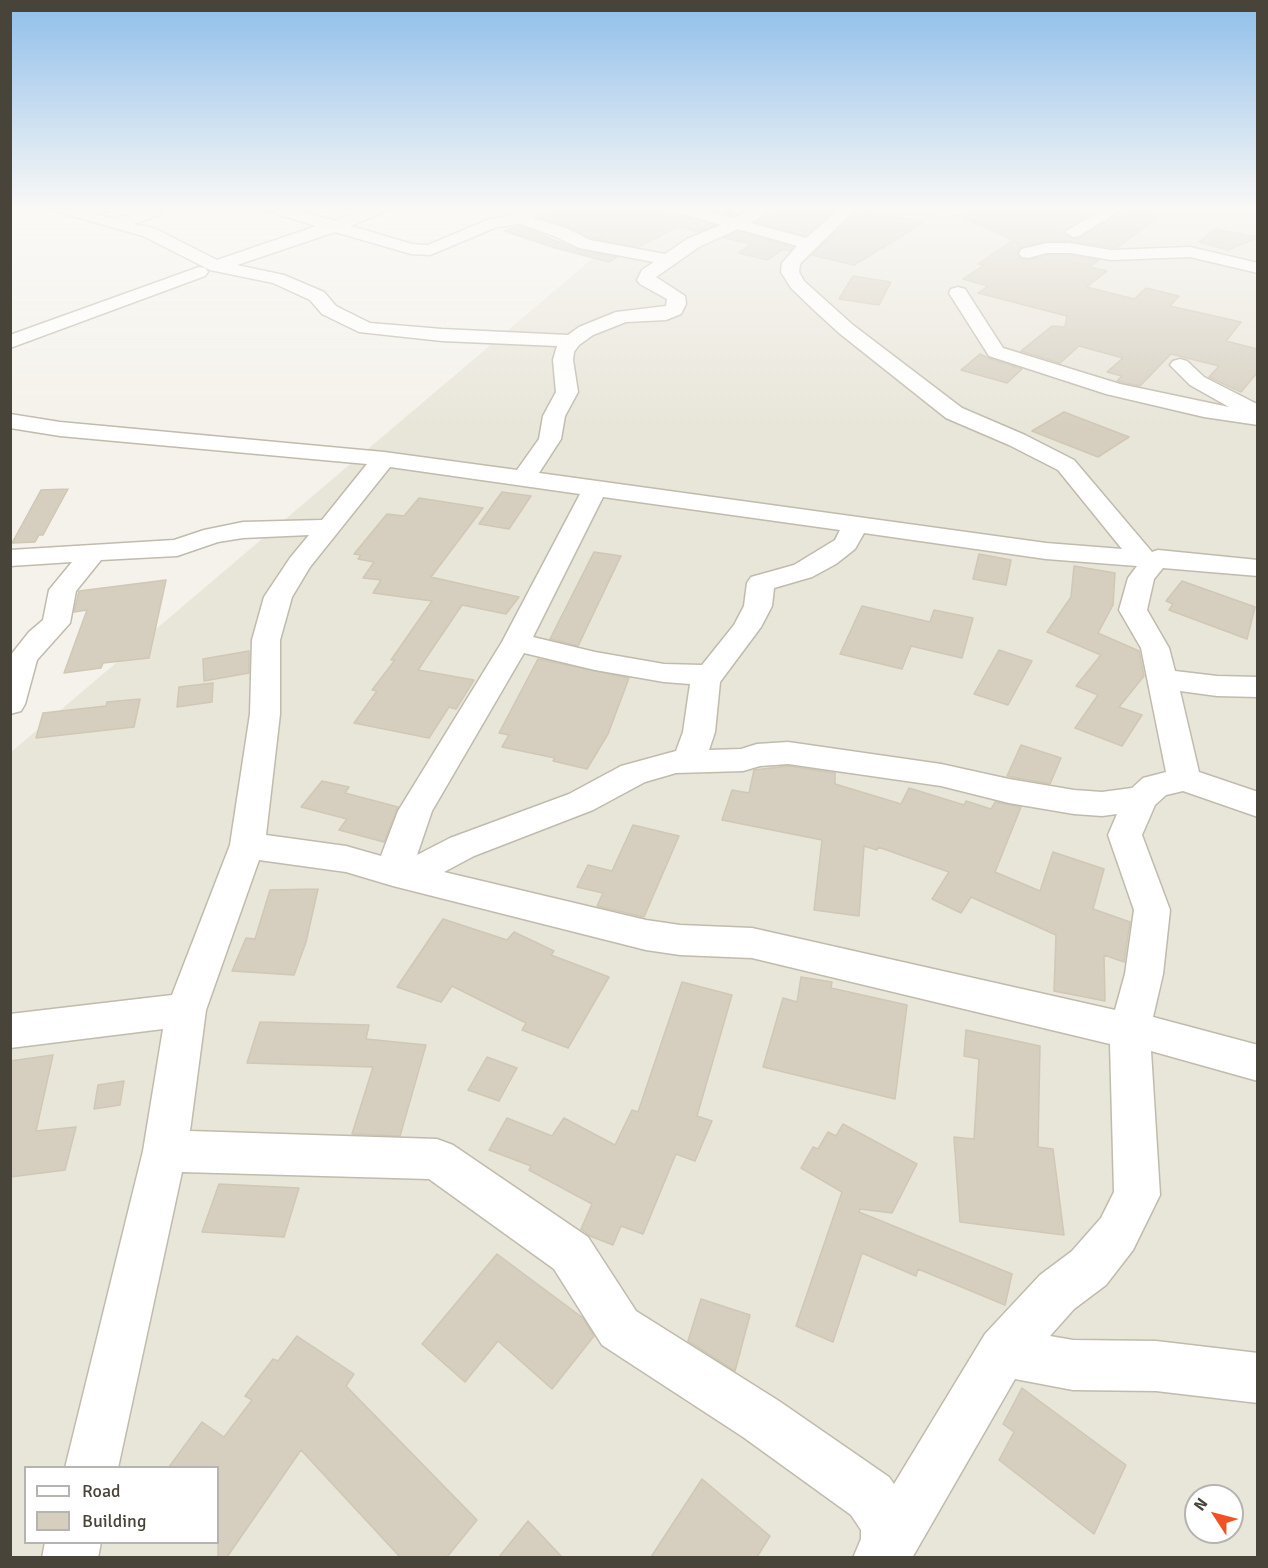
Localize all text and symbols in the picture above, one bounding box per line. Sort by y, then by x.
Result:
legend [24,1466,219,1544]
text: Road [82,1480,121,1502]
north arrow [1184,1484,1244,1544]
text: N [1190,1494,1212,1515]
text: Building [82,1510,146,1532]

